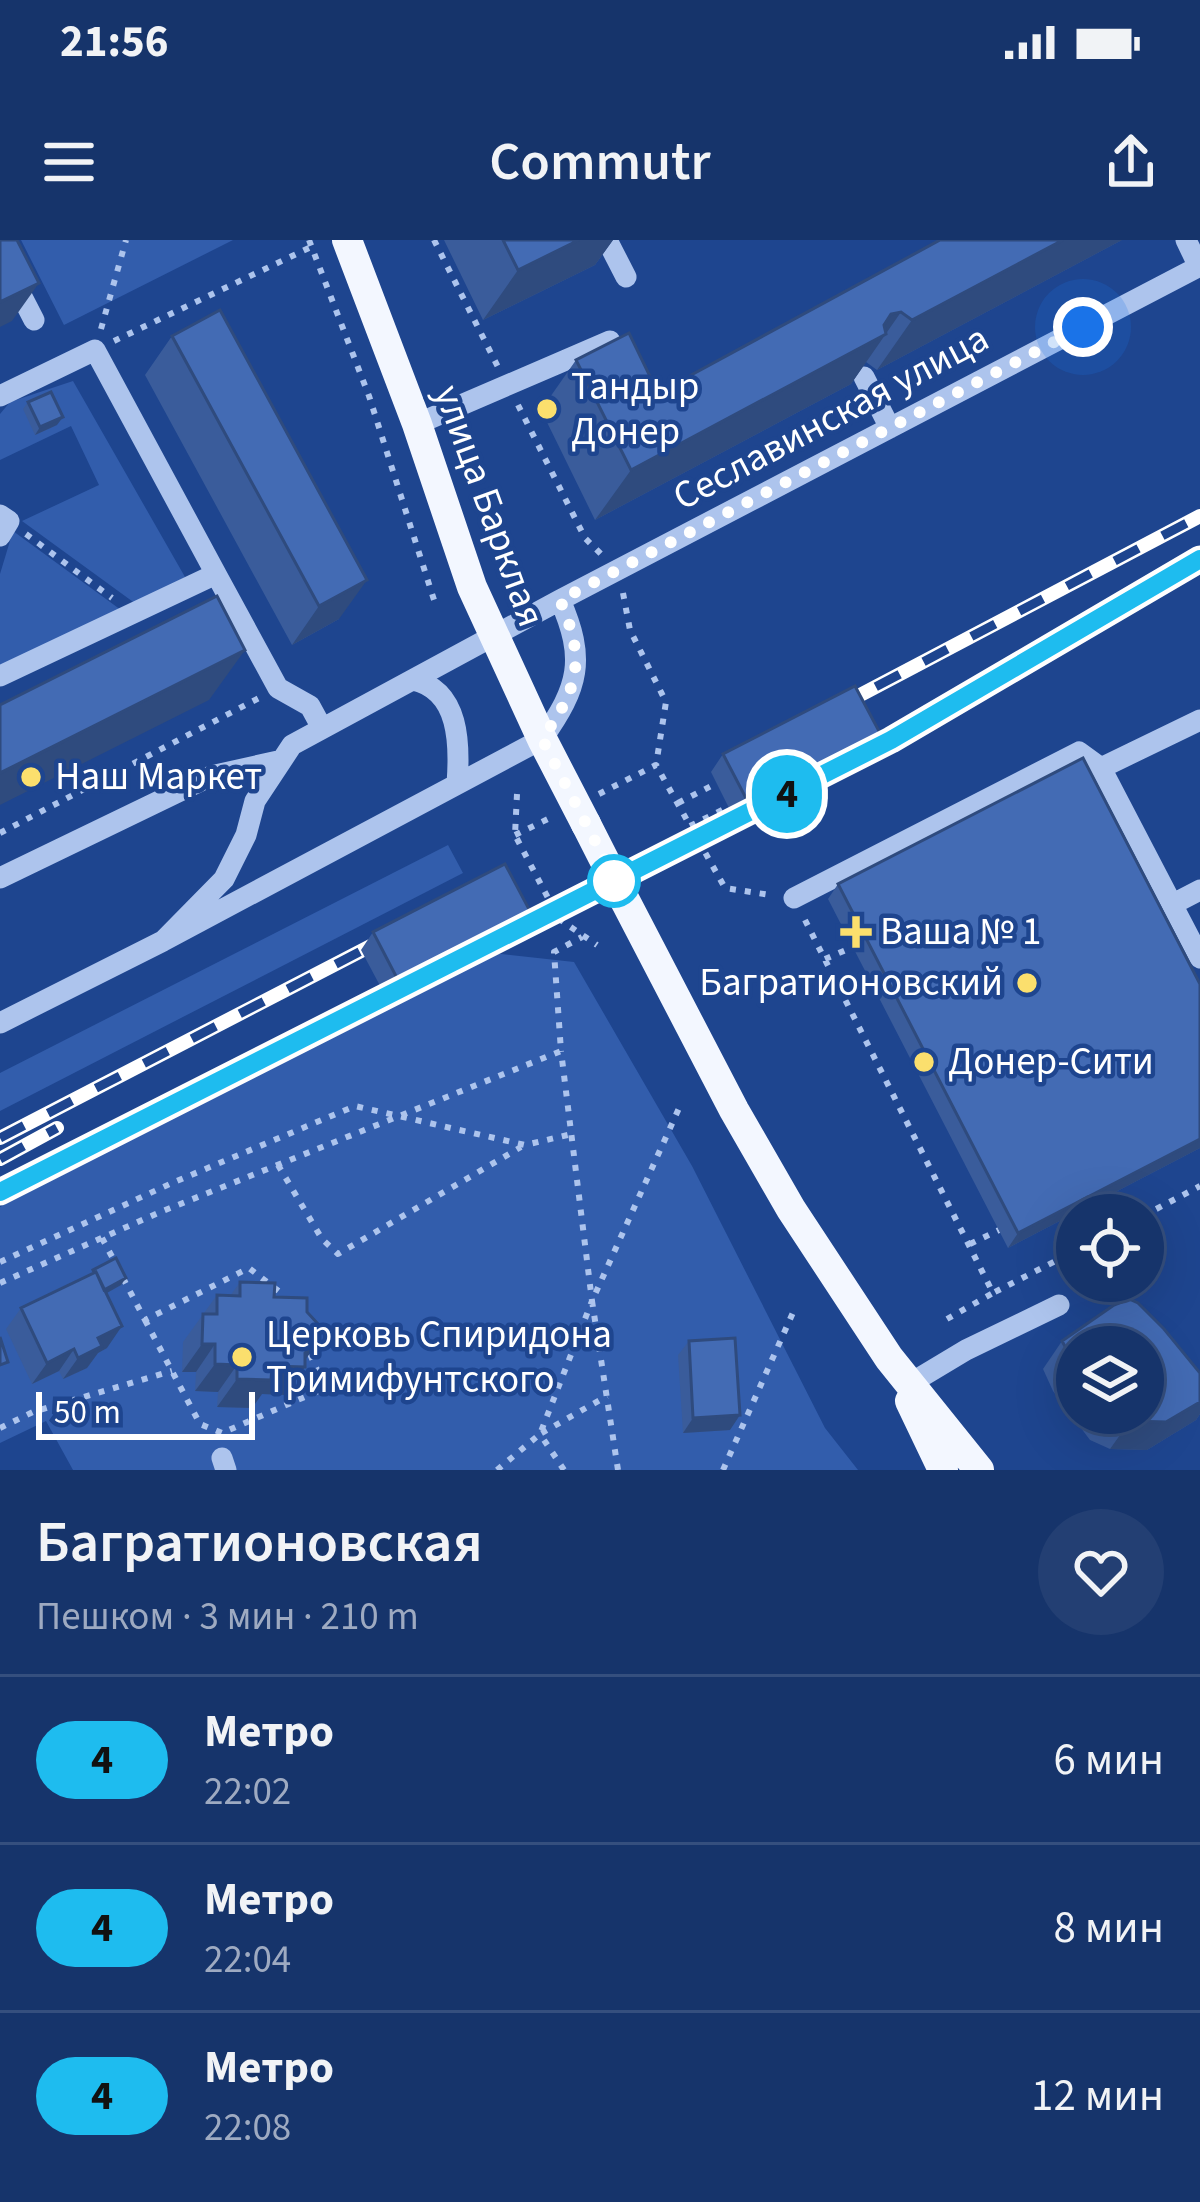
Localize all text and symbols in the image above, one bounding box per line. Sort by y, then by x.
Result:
text: 21:56 [60,10,169,74]
text: Commutr [489,124,711,201]
icon: menu [36,129,102,195]
icon: share [1098,129,1164,195]
your location [1053,297,1113,357]
street label: Сеславинская улица [663,311,999,525]
place label: Тандыр Донер [571,359,699,460]
street label: улица Барклая [419,377,559,635]
marker: Тандыр Донер [534,396,560,422]
place label: Наш Маркет [55,749,262,805]
line badge: 4 [748,755,826,833]
marker: Наш Маркет [18,764,44,790]
text: 4 [776,764,798,824]
unlabelled marker [589,856,639,906]
place label: Ваша № 1 [880,904,1041,960]
marker: Ваша № 1 [843,919,869,945]
place label: Багратионовский [699,955,1003,1011]
marker: Багратионовский [1014,970,1040,996]
place label: Донер-Сити [948,1034,1154,1090]
marker: Донер-Сити [911,1049,937,1075]
map controls [1056,1194,1164,1434]
button: locate [1056,1194,1164,1302]
place label: Церковь Спиридона Тримифунтского [266,1307,612,1408]
button: layers [1056,1326,1164,1434]
marker: Церковь Спиридона Тримифунтского [229,1344,255,1370]
scale bar [36,1386,255,1439]
text: 50 m [54,1389,121,1436]
text: Багратионовская [36,1503,483,1584]
button: heart [1038,1509,1164,1635]
text: Пешком · 3 мин · 210 m [36,1589,419,1645]
text: Метро [204,1700,334,1764]
text: 6 мин [1053,1728,1164,1792]
text: 4 [91,1730,113,1790]
text: 22:02 [204,1764,291,1820]
text: Метро [204,1868,334,1932]
text: 8 мин [1053,1896,1164,1960]
text: 4 [91,1898,113,1958]
text: 22:04 [204,1932,291,1988]
text: Метро [204,2036,334,2100]
text: 12 мин [1031,2064,1164,2128]
text: 4 [91,2066,113,2126]
text: 22:08 [204,2100,291,2156]

